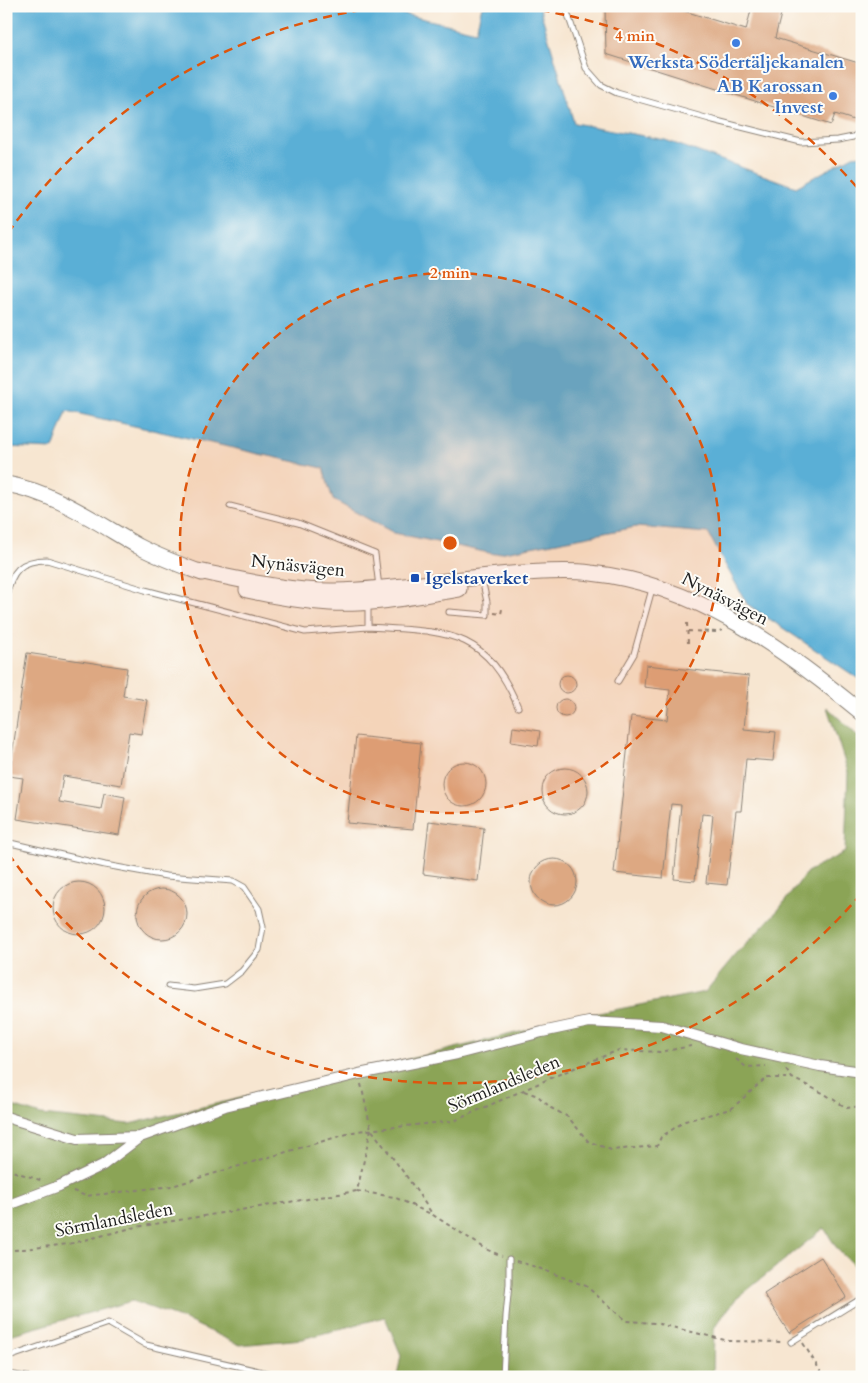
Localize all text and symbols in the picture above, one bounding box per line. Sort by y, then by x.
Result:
text: 4 min [615,26,655,46]
marker: Werksta Södertäljekanalen [730,37,742,49]
place label: Werksta Södertäljekanalen [627,50,845,75]
place label: AB Karossan Invest [717,74,824,120]
marker: AB Karossan Invest [827,90,839,102]
text: 2 min [430,263,470,283]
centre of rings [441,534,459,552]
street label: Nynäsvägen [250,549,347,583]
place label: Igelstaverket [425,566,529,591]
street label: Nynäsvägen [677,566,773,632]
marker: Igelstaverket [409,572,421,584]
street label: Sörmlandsleden [444,1049,565,1119]
street label: Sörmlandsleden [53,1196,176,1244]

